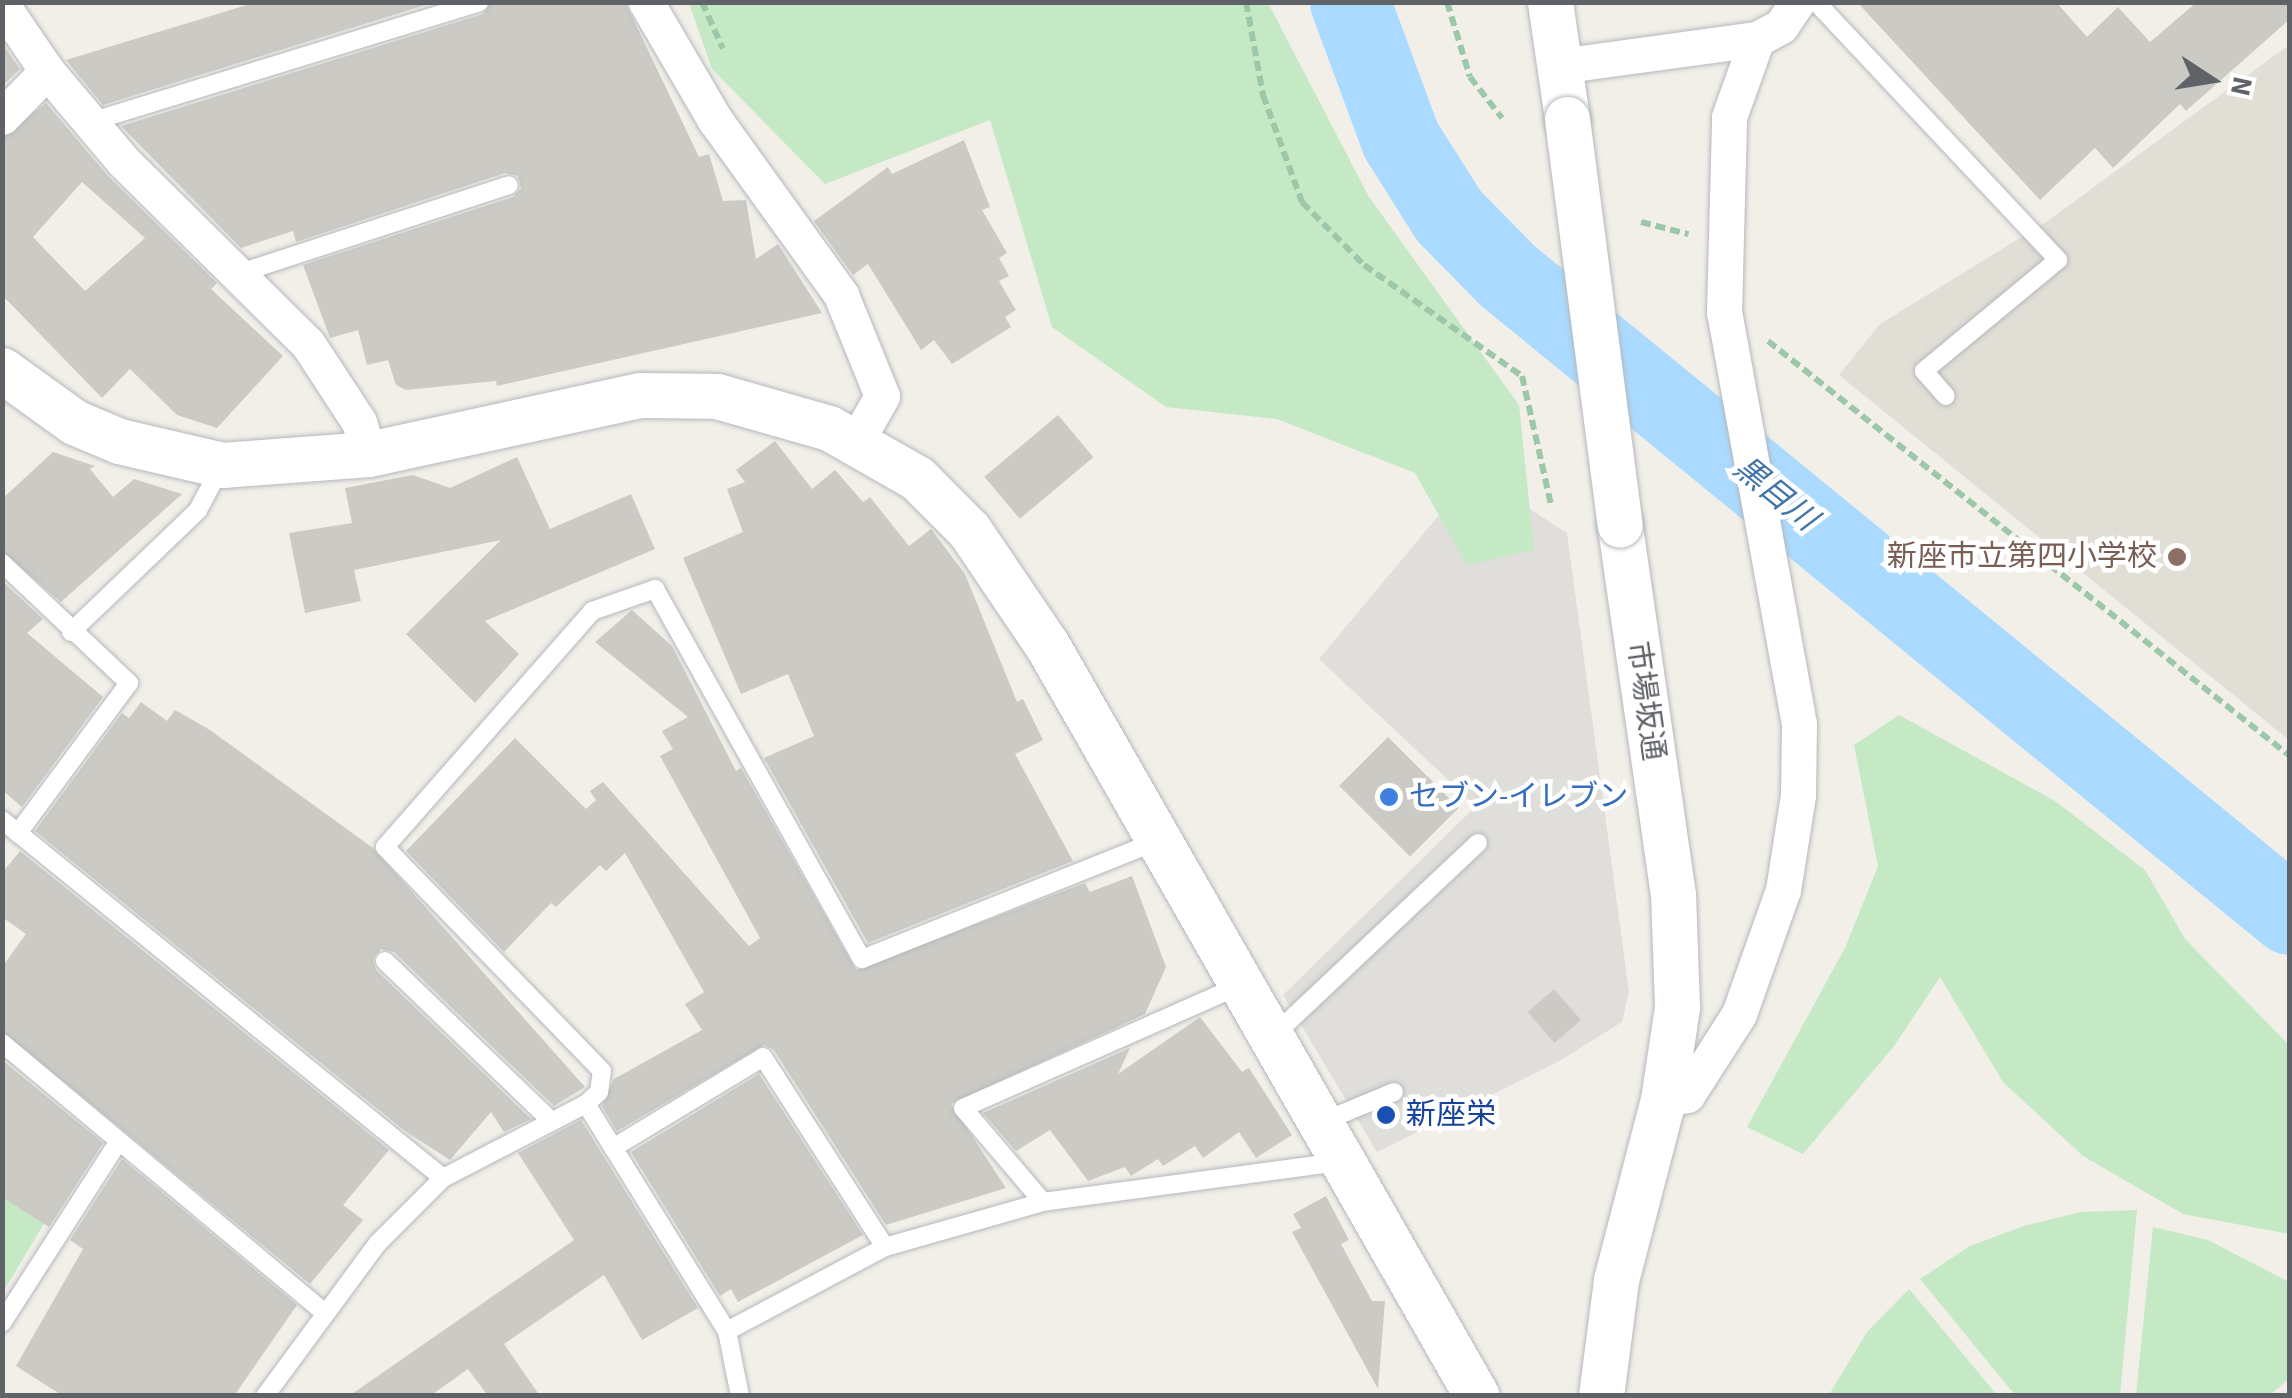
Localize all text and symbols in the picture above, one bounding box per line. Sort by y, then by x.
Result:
north arrow [2162,30,2262,130]
text: N [2220,73,2263,100]
water label: 黒目川 [1726,449,1824,539]
place label: 新座市立第四小学校 [1887,539,2157,575]
marker: 新座市立第四小学校 [2166,546,2188,568]
street label: 市場坂通 [1619,639,1671,763]
place label: セブン-イレブン [1409,779,1628,815]
marker: セブン-イレブン [1378,786,1400,808]
place label: 新座栄 [1406,1097,1496,1133]
marker: 新座栄 [1375,1104,1397,1126]

